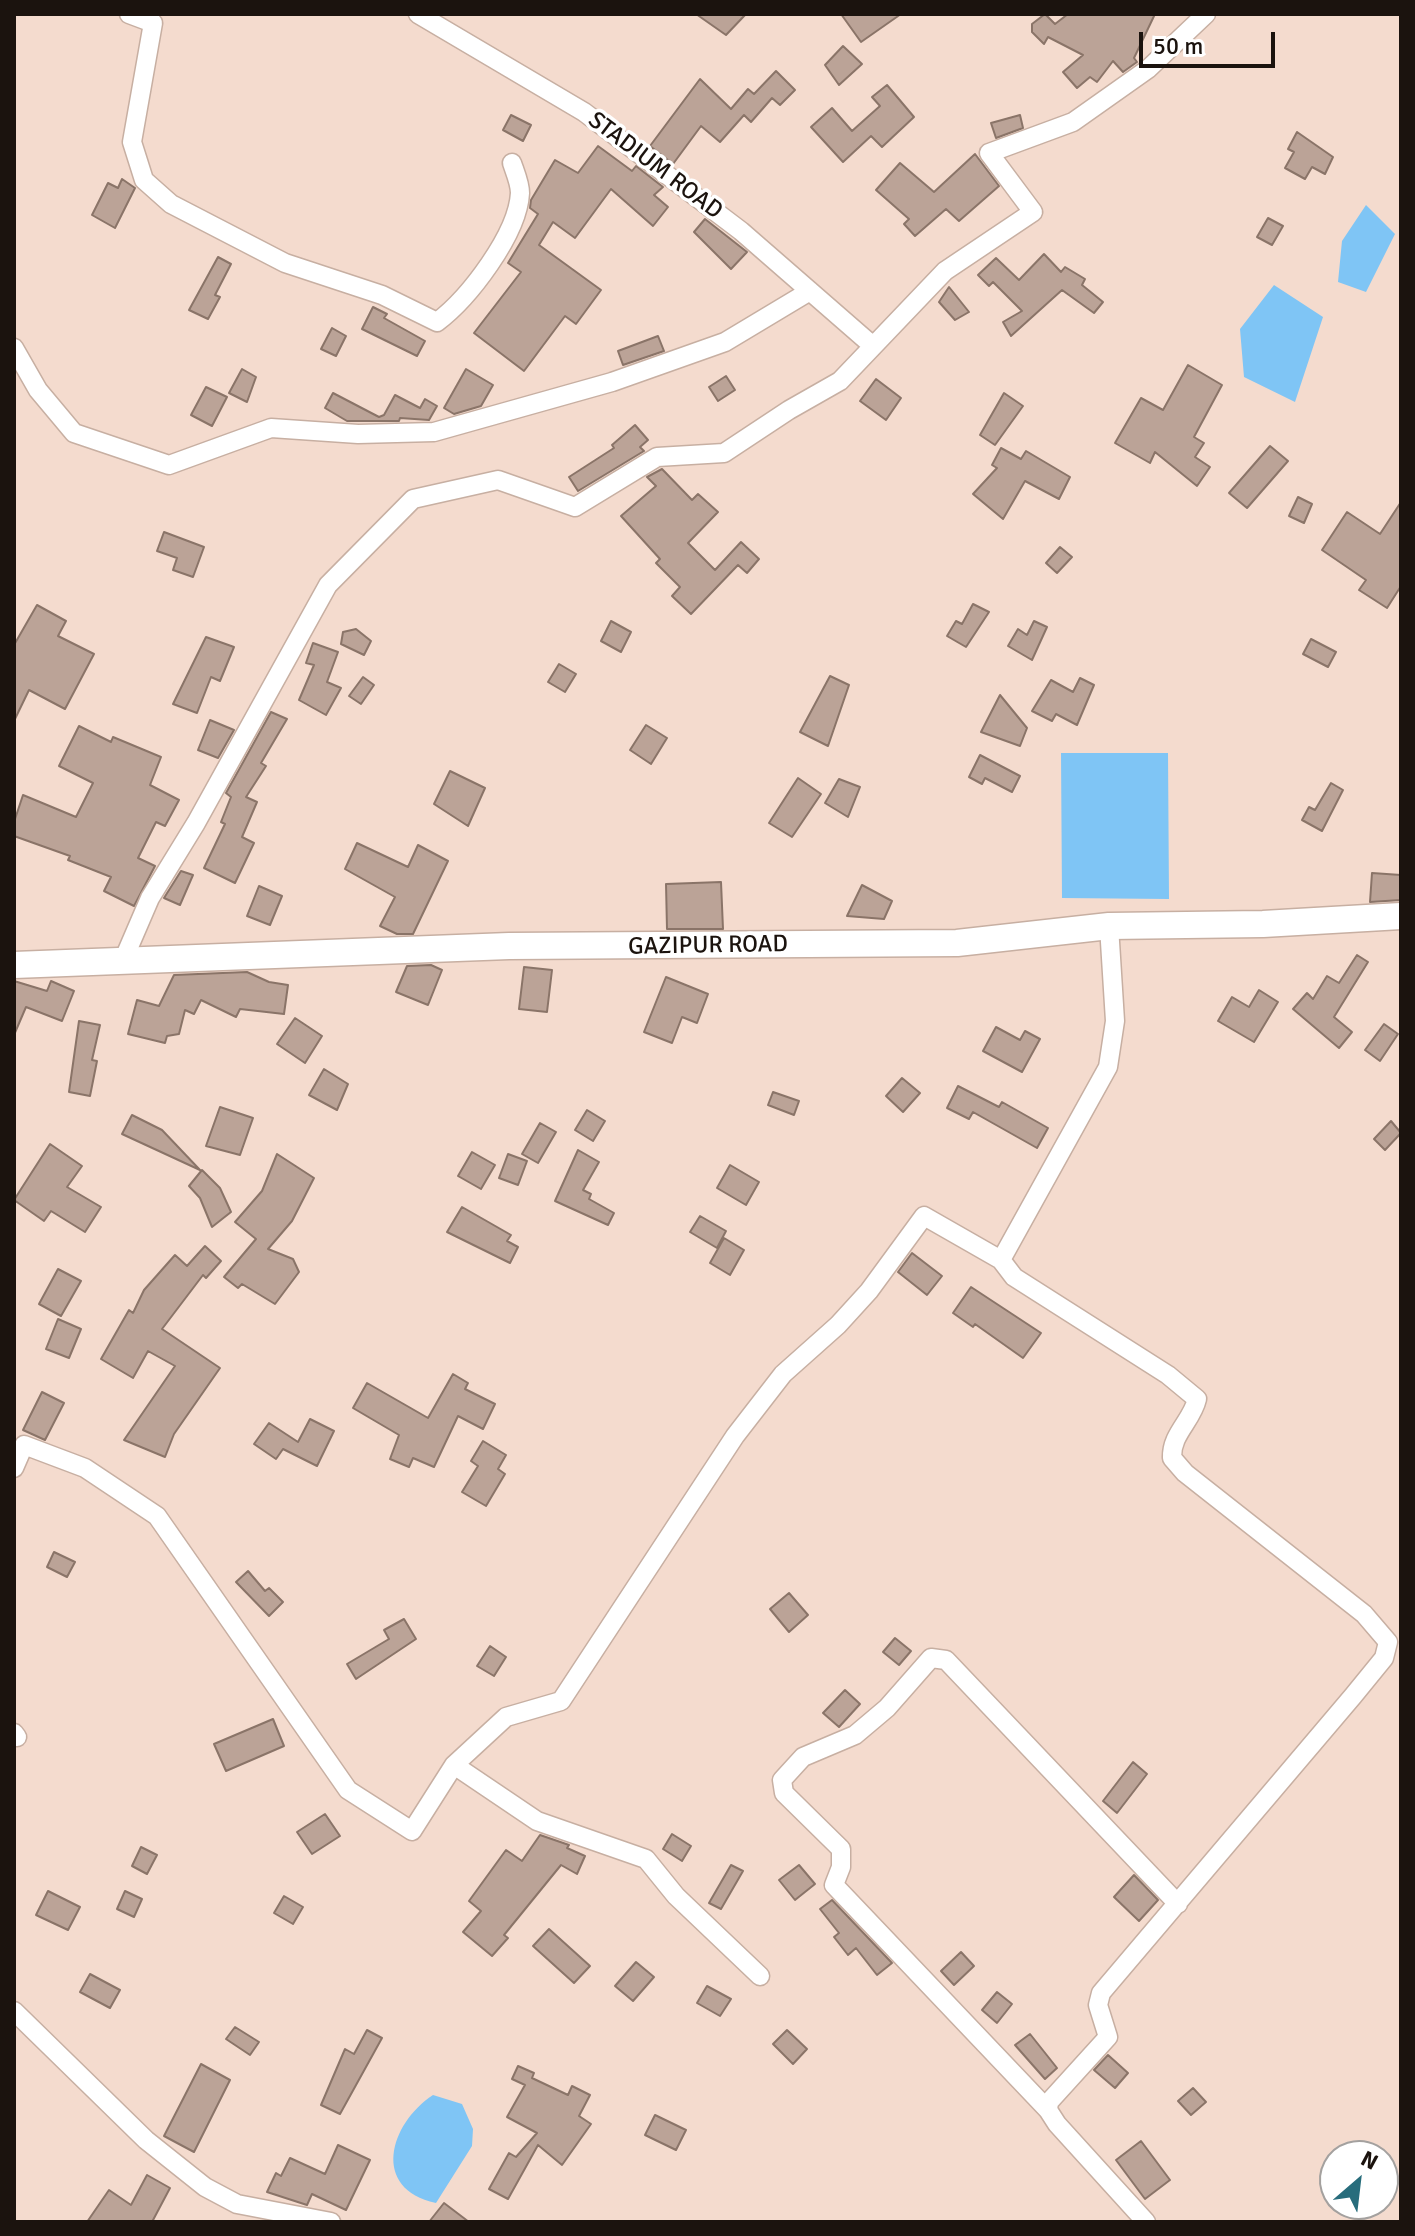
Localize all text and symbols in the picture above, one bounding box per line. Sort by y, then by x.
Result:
scale bar [1143,16,1279,66]
text: 50 m [1153,31,1203,61]
street label: STADIUM ROAD [582,106,728,226]
street label: GAZIPUR ROAD [628,930,788,962]
north arrow [1319,2140,1399,2220]
text: N [1356,2145,1383,2176]

